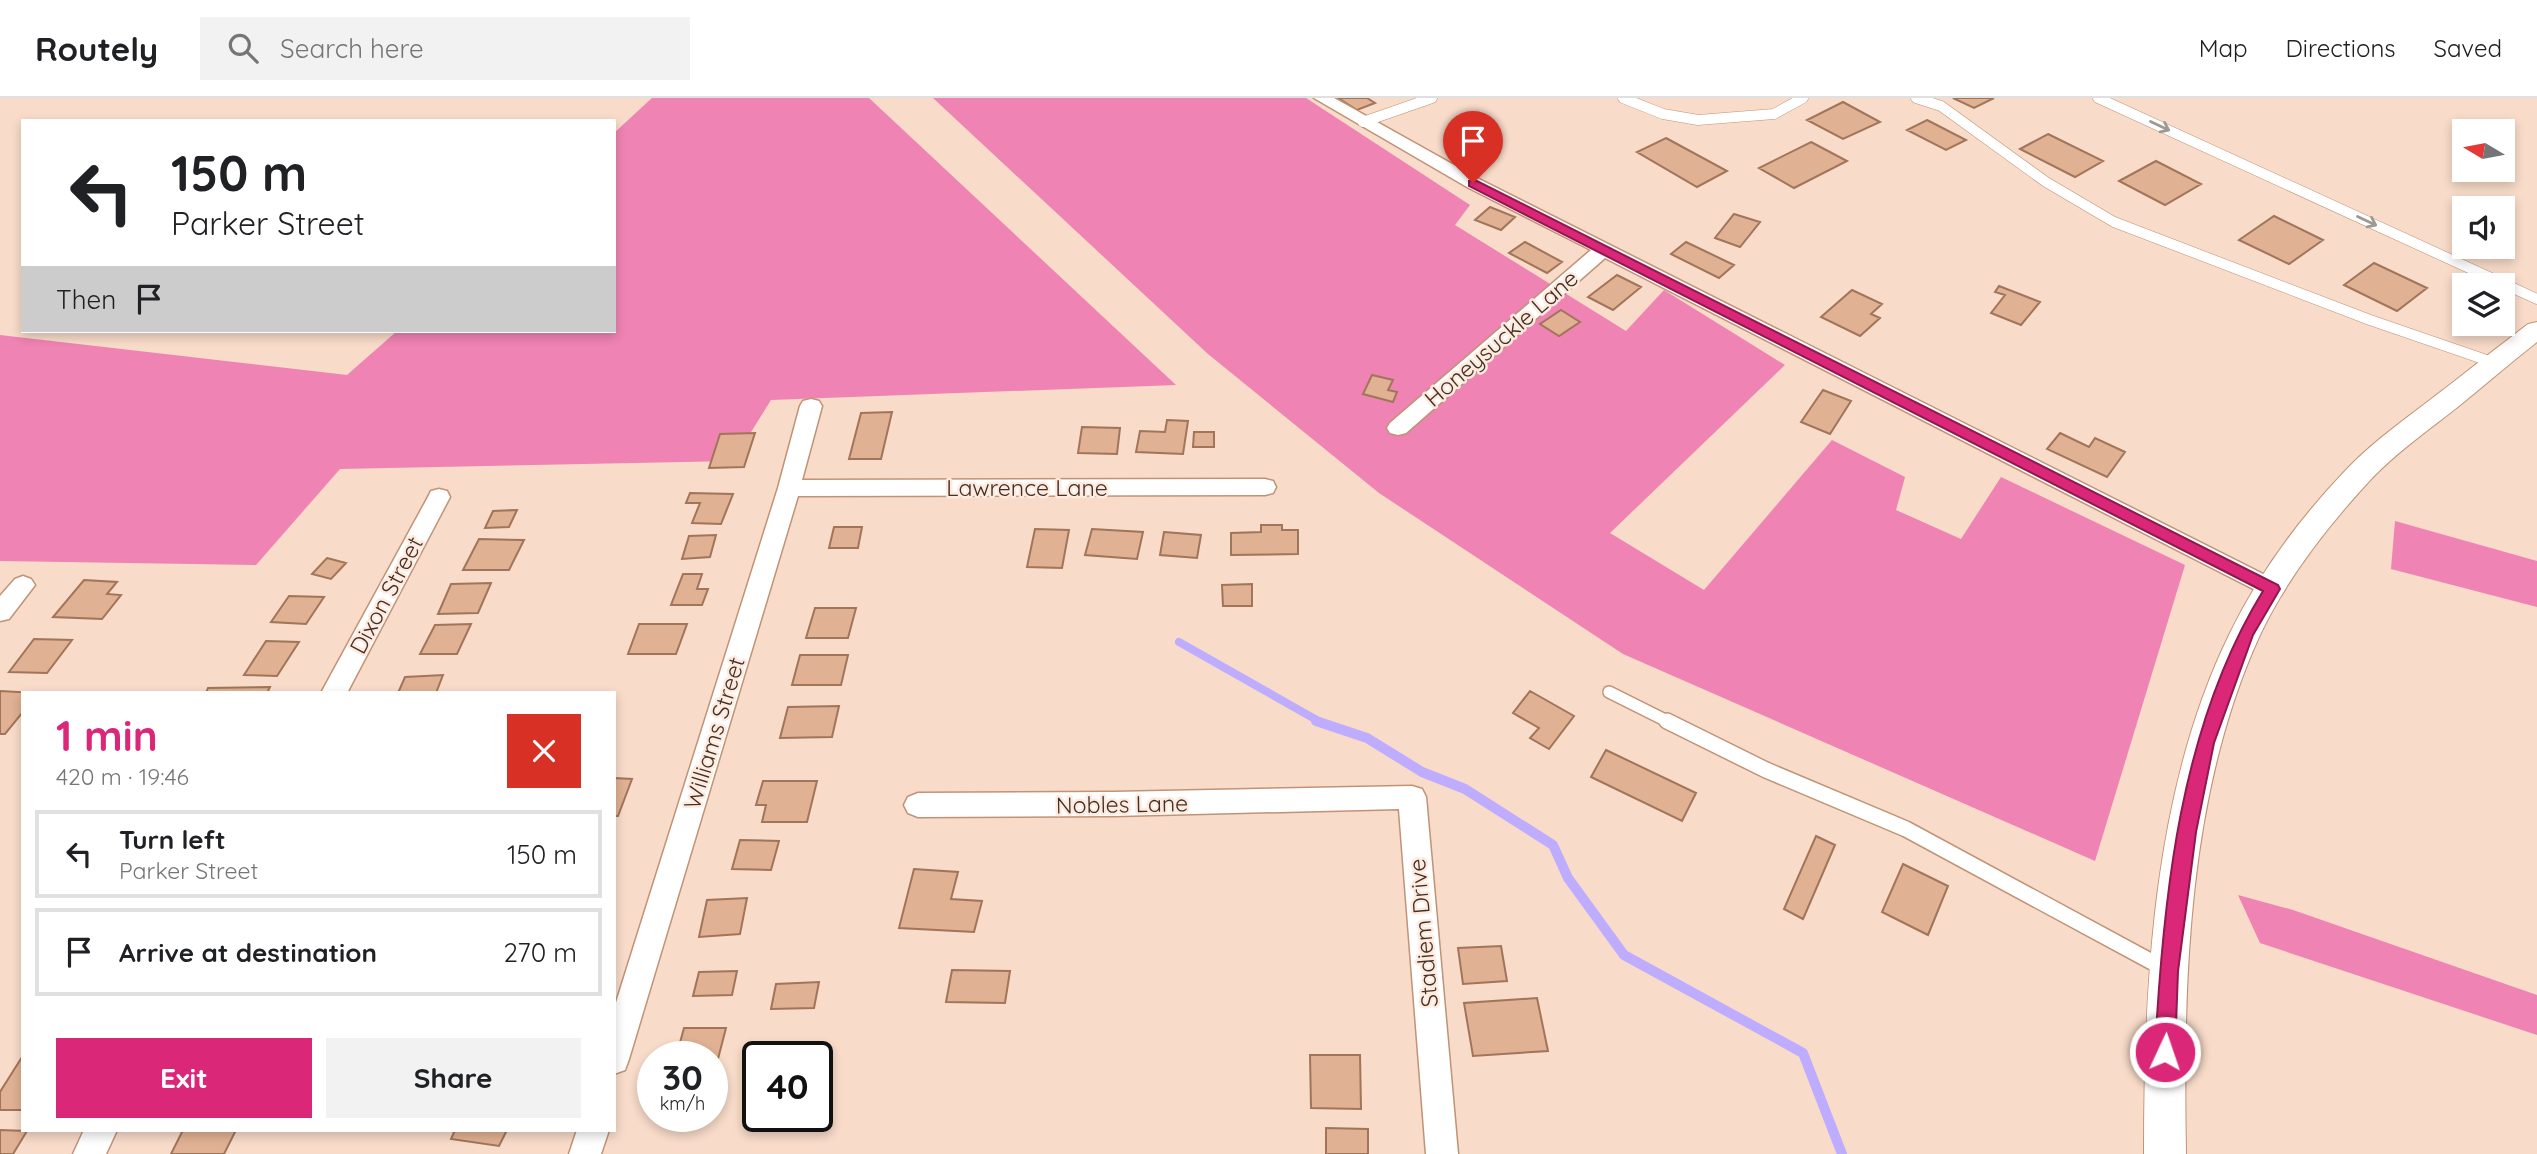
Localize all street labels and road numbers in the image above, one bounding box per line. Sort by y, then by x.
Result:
street label: Honeysuckle Lane [1418,263,1584,413]
street label: Lawrence Lane [946,473,1108,502]
street label: Dixon Street [343,531,429,659]
street label: Williams Street [677,653,751,813]
street label: Nobles Lane [1056,788,1188,820]
street label: Stadiem Drive [1402,857,1444,1009]

